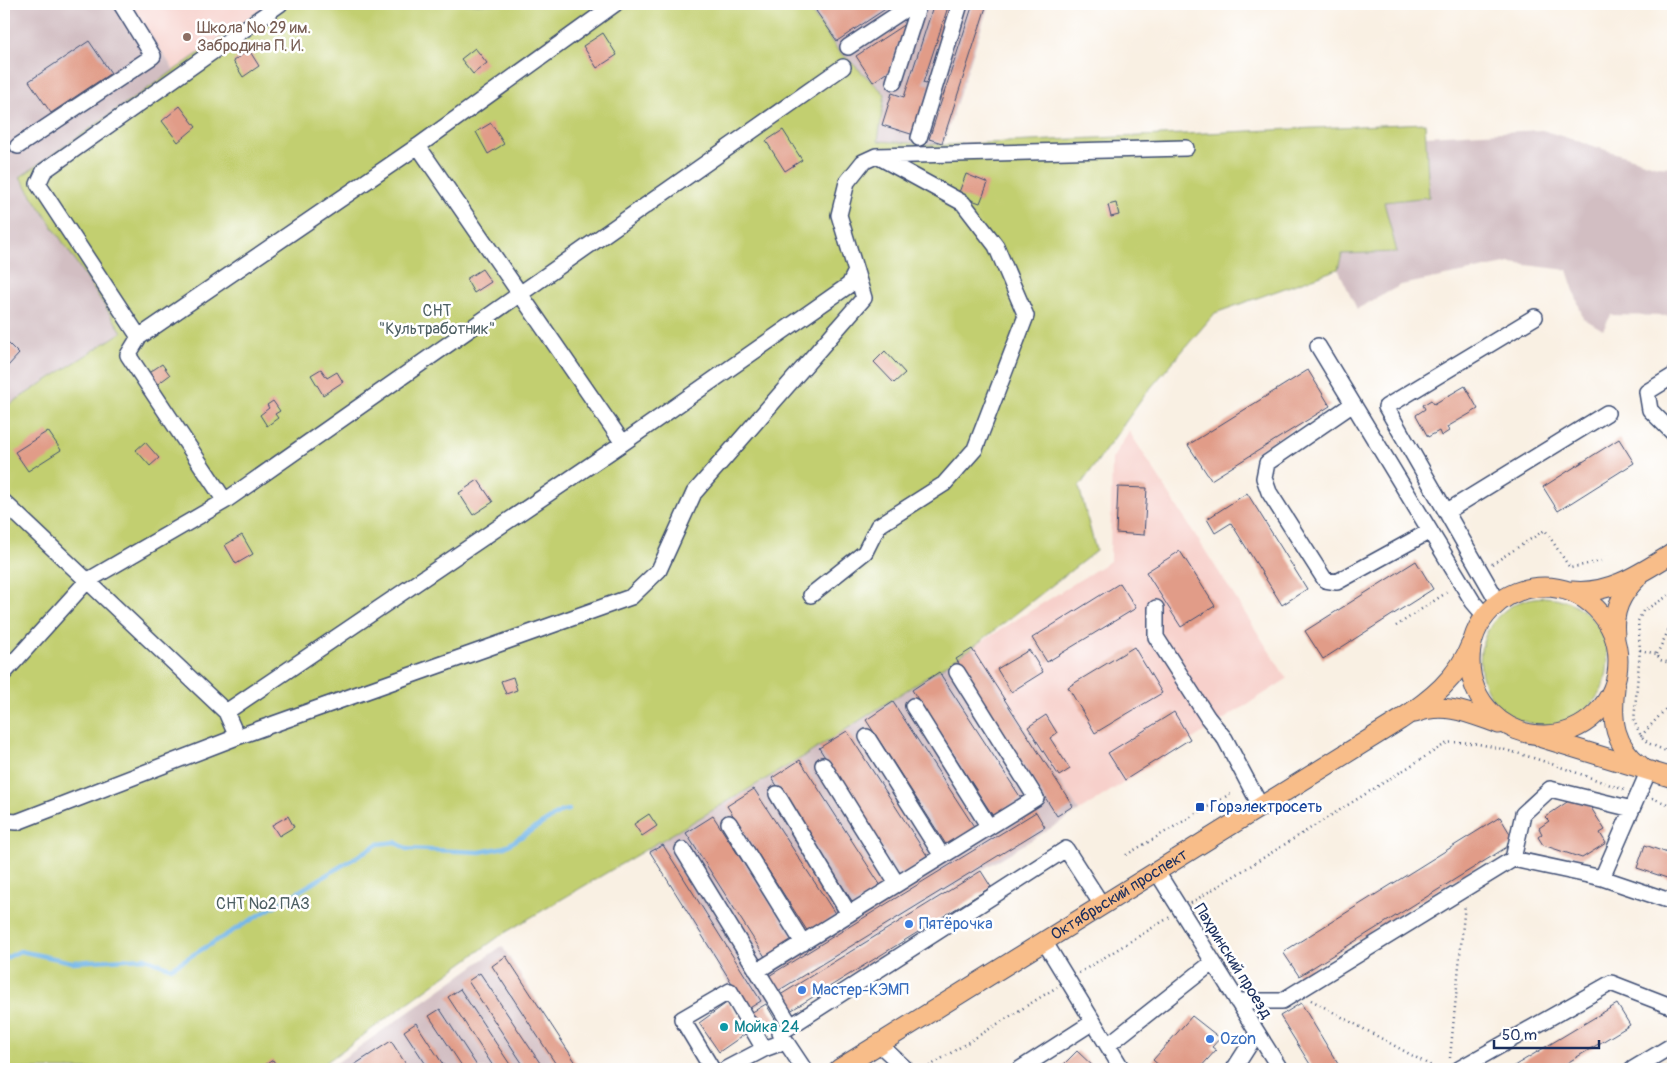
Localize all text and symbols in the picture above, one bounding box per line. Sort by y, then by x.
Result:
place label: Школа № 29 им. Забродина П. И. [197,18,311,56]
marker: Школа № 29 им. Забродина П. И. [181,31,193,43]
park label: СНТ "Культработник" [379,301,495,339]
place label: Горэлектросеть [1210,797,1323,817]
marker: Горэлектросеть [1194,801,1206,813]
street label: Октябрьский проспект [1047,845,1191,945]
park label: СНТ №2 ПАЗ [216,894,310,914]
street label: Пахринский проезд [1190,900,1277,1023]
place label: Пятёрочка [919,914,993,934]
marker: Пятёрочка [903,918,915,930]
place label: Мастер-КЭМП [812,980,909,1000]
marker: Мастер-КЭМП [796,984,808,996]
place label: Мойка 24 [734,1017,799,1037]
scale bar [1494,1018,1600,1050]
marker: Мойка 24 [718,1021,730,1033]
text: 50 m [1502,1026,1537,1045]
place label: Ozon [1220,1029,1256,1049]
marker: Ozon [1204,1033,1216,1045]

